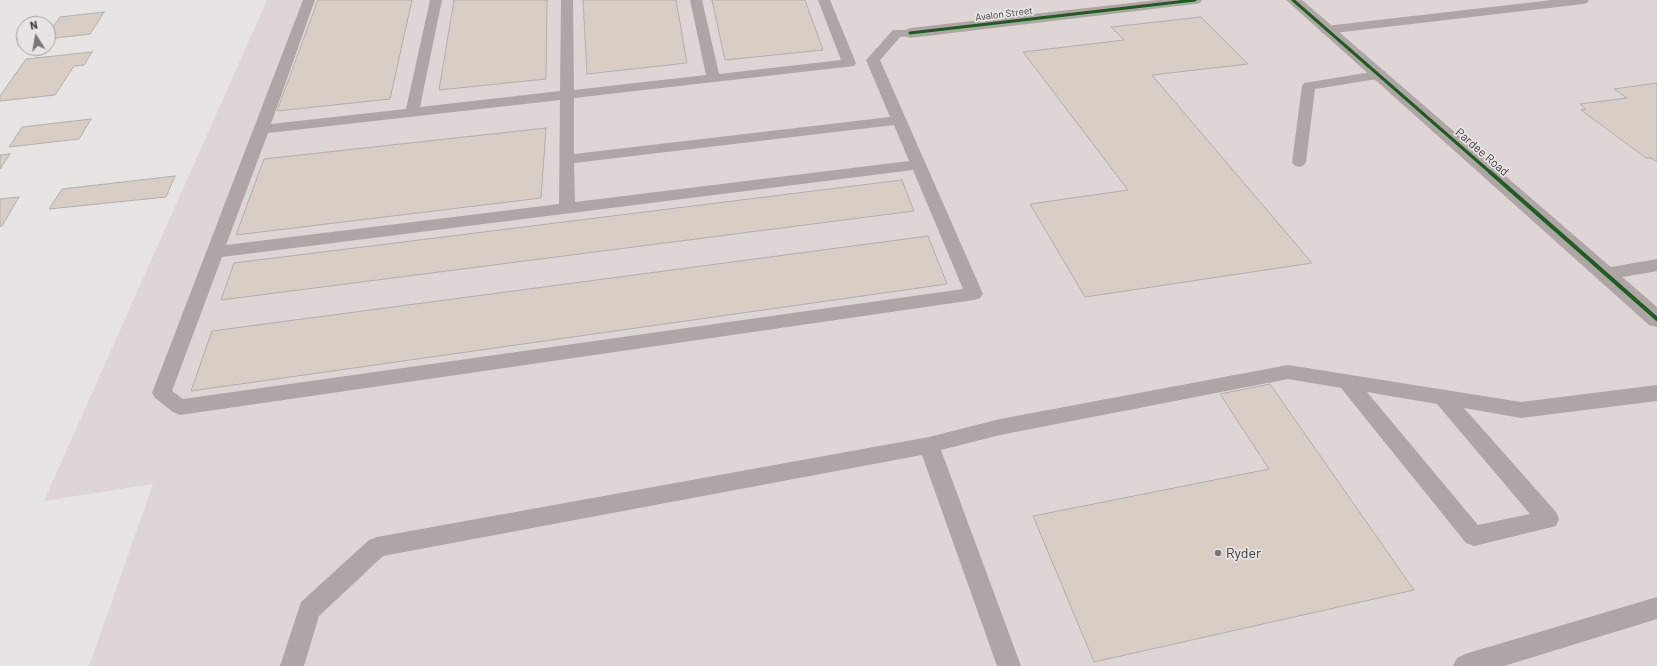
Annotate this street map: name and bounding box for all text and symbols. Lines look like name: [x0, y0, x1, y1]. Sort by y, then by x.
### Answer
street label: Avalon Street: [974, 5, 1034, 23]
north arrow: [16, 16, 56, 56]
text: N: [29, 18, 39, 32]
street label: Pardee Road: [1452, 125, 1512, 179]
place label: Ryder: [1226, 545, 1261, 561]
marker: Ryder: [1213, 548, 1223, 558]

